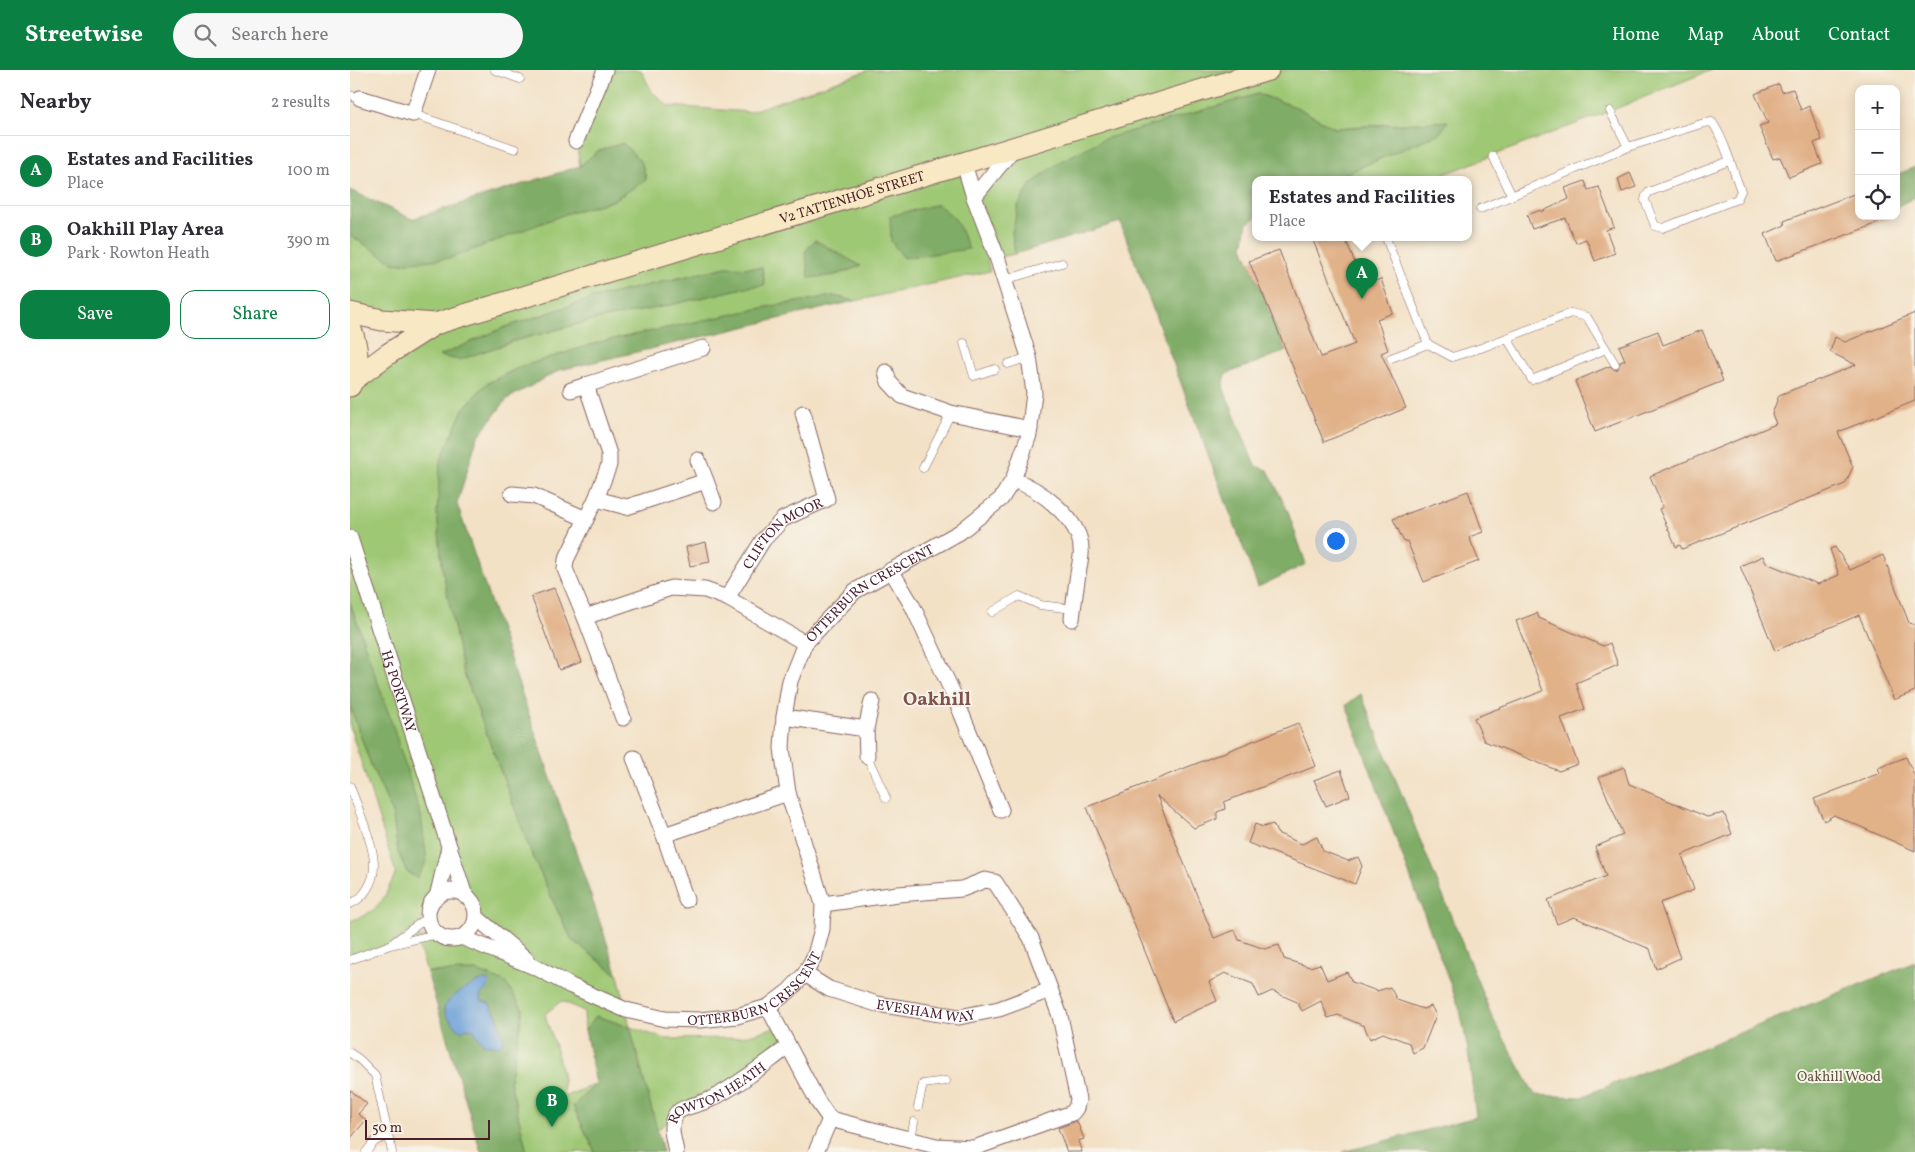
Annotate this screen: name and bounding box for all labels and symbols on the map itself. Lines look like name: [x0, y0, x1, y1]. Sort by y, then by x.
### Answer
street label: V2 TATTENHOE STREET: [777, 167, 927, 229]
pin: A: [1346, 258, 1378, 299]
street label: CLIFTON MOOR: [739, 494, 827, 573]
your location: [1323, 528, 1349, 554]
street label: OTTERBURN CRESCENT: [802, 541, 938, 647]
street label: H5 PORTWAY: [376, 648, 420, 736]
district label: Oakhill: [903, 687, 971, 713]
street label: OTTERBURN CRESCENT: [687, 949, 826, 1031]
street label: EVESHAM WAY: [875, 996, 977, 1028]
street label: ROWTON HEATH: [664, 1058, 770, 1127]
park label: Oakhill Wood: [1797, 1068, 1881, 1087]
pin: B: [536, 1086, 568, 1127]
scale bar: [365, 1117, 490, 1140]

